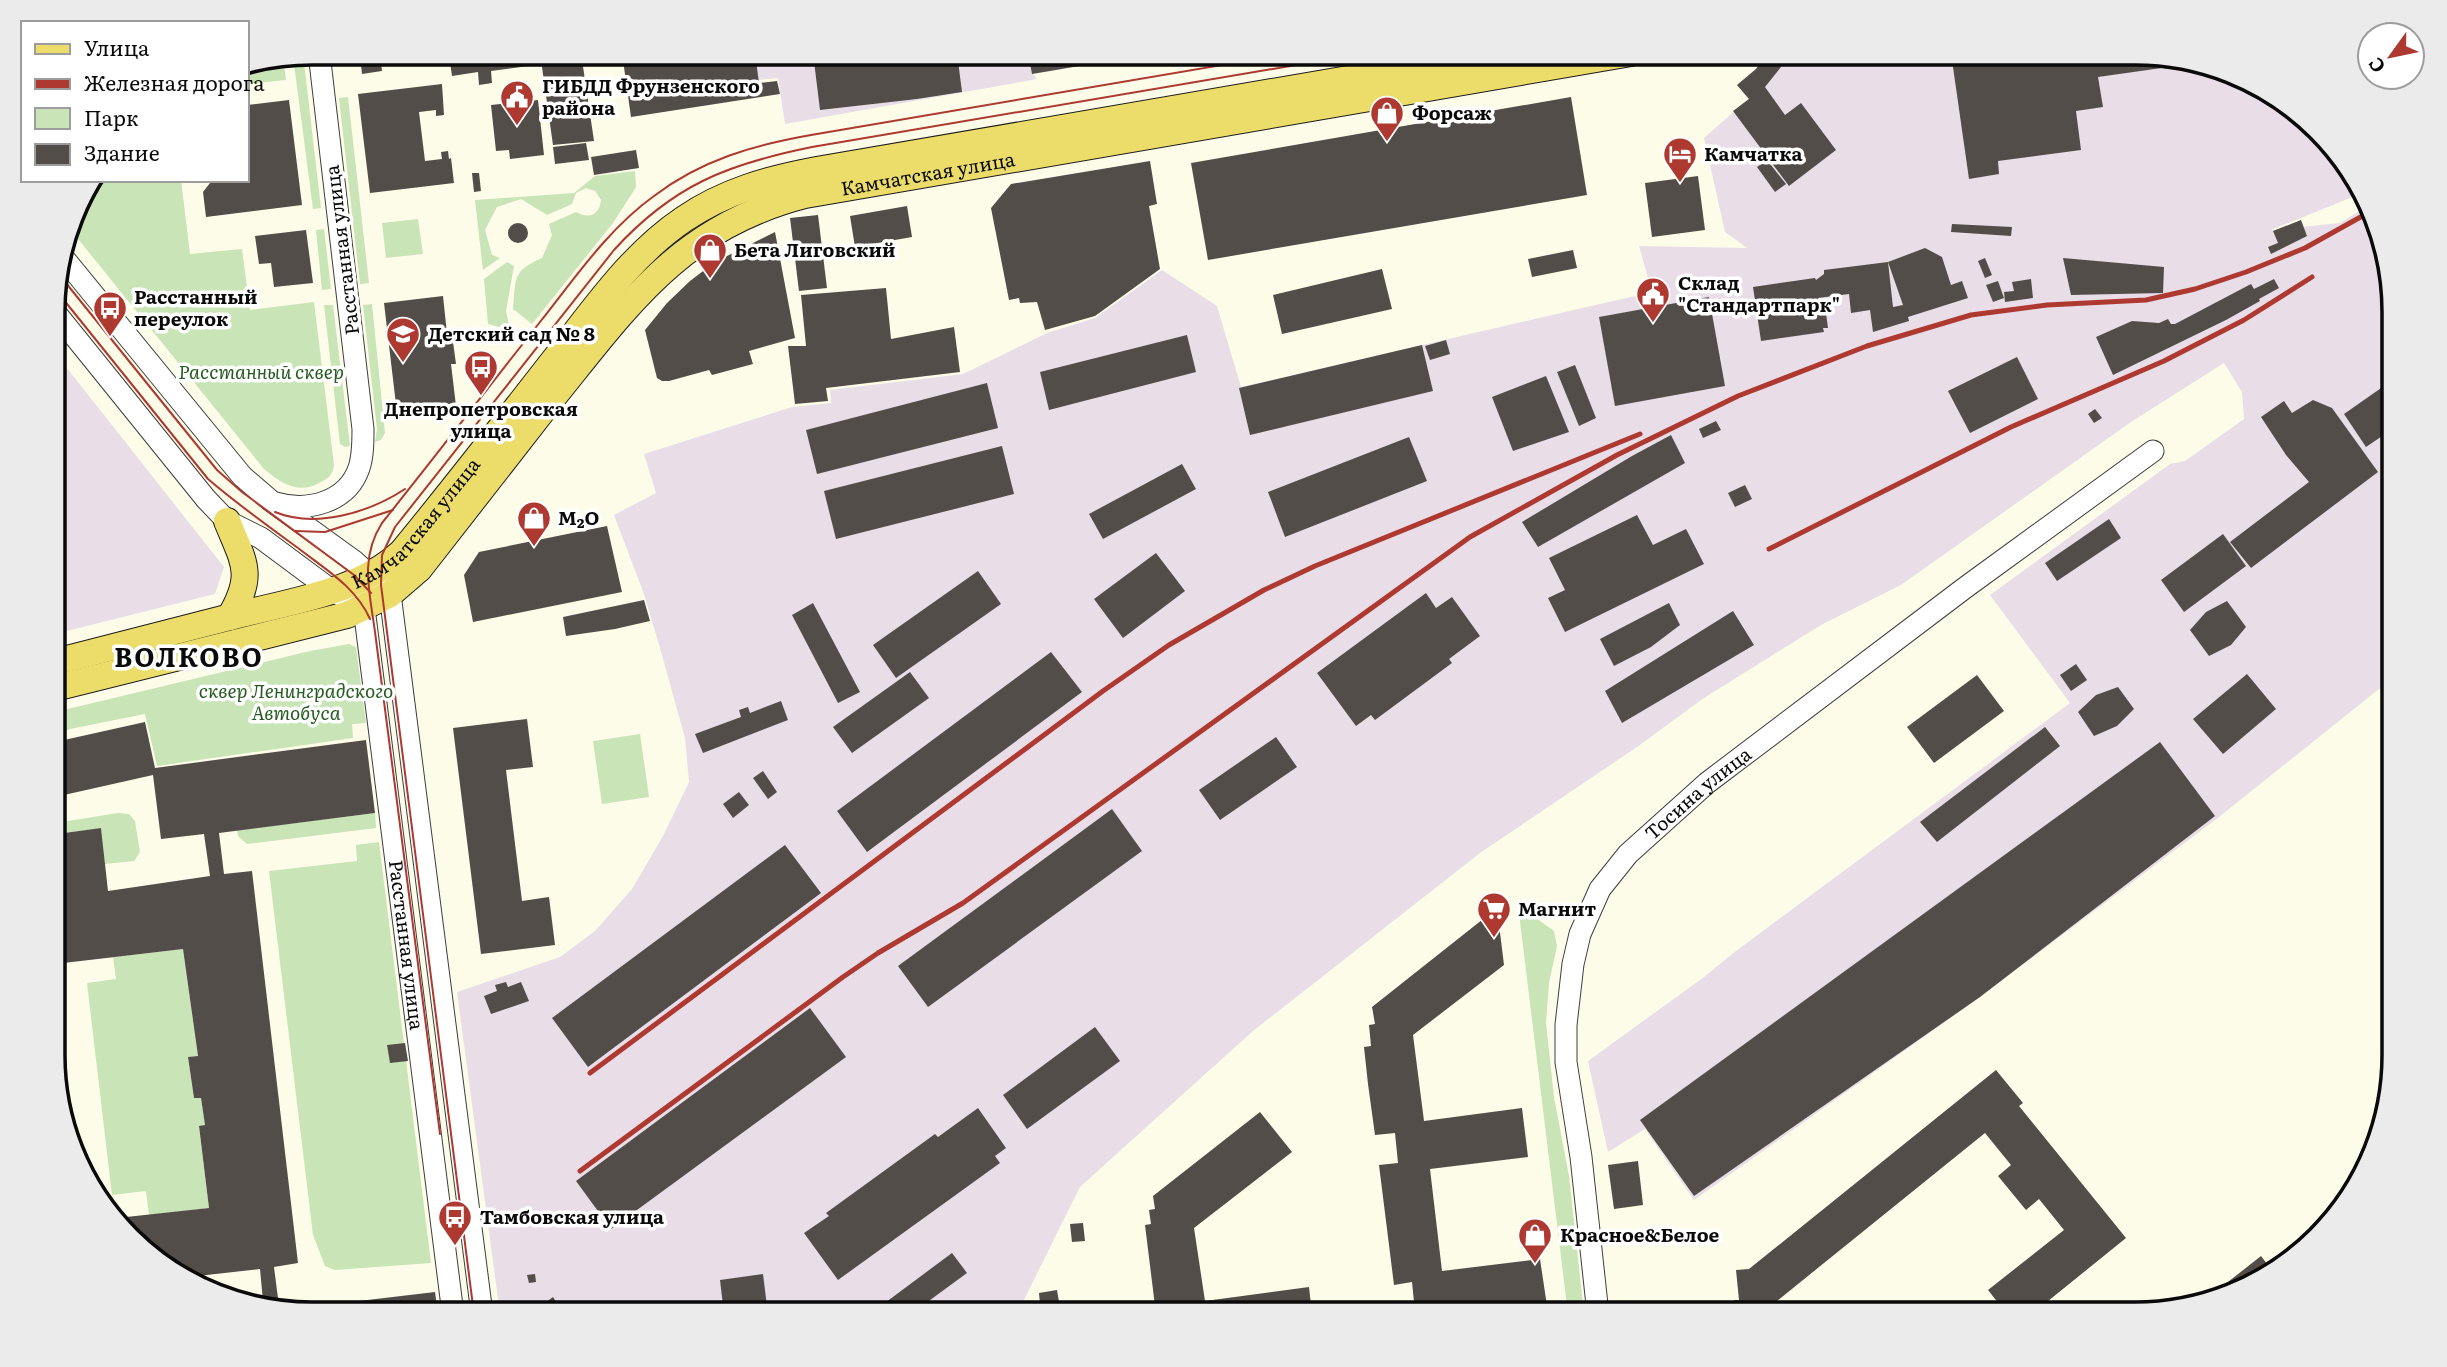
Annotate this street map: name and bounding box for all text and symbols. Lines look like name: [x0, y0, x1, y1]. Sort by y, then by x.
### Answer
legend: [21, 21, 248, 182]
north arrow: [2356, 21, 2426, 91]
text: Улица: [84, 31, 150, 62]
text: С: [2360, 53, 2391, 79]
text: Железная дорога: [84, 66, 265, 97]
place label: ГИБДД Фрунзенского района: [542, 71, 760, 121]
public building icon: ГИБДД Фрунзенского района: [498, 78, 536, 127]
shop icon: Форсаж: [1368, 94, 1406, 143]
place label: Форсаж: [1412, 98, 1492, 126]
text: Парк: [84, 101, 139, 132]
hotel icon: Камчатка: [1661, 135, 1699, 184]
text: Здание: [84, 136, 160, 167]
place label: Камчатка: [1704, 139, 1803, 167]
street label: Камчатская улица: [838, 144, 1018, 202]
street label: Расстанная улица: [317, 163, 365, 337]
shop icon: Бета Лиговский: [691, 231, 729, 280]
place label: Бета Лиговский: [734, 235, 895, 263]
place label: Склад "Стандартпарк": [1678, 268, 1840, 318]
public building icon: Склад "Стандартпарк": [1634, 275, 1672, 324]
place label: Расстанный переулок: [134, 282, 257, 332]
bus stop icon: Расстанный переулок: [91, 289, 129, 338]
school or university icon: Детский сад № 8: [384, 315, 422, 364]
place label: Детский сад № 8: [428, 319, 595, 347]
bus stop icon: Днепропетровская улица: [462, 348, 500, 397]
park label: Расстанный сквер: [178, 357, 344, 385]
place label: Днепропетровская улица: [384, 394, 578, 444]
street label: Камчатская улица: [346, 451, 486, 595]
shop icon: М₂O: [515, 499, 553, 548]
place label: М₂O: [558, 503, 599, 531]
district label: ВОЛКОВО: [114, 636, 264, 675]
park label: сквер Ленинградского Автобуса: [199, 676, 393, 726]
street label: Тосина улица: [1638, 739, 1757, 846]
street label: Расстанная улица: [383, 858, 432, 1032]
supermarket icon: Магнит: [1475, 890, 1513, 939]
place label: Магнит: [1518, 894, 1596, 922]
bus stop icon: Тамбовская улица: [436, 1198, 474, 1247]
place label: Тамбовская улица: [480, 1202, 664, 1230]
shop icon: Красное&Белое: [1516, 1216, 1554, 1265]
place label: Красное&Белое: [1560, 1220, 1720, 1248]

